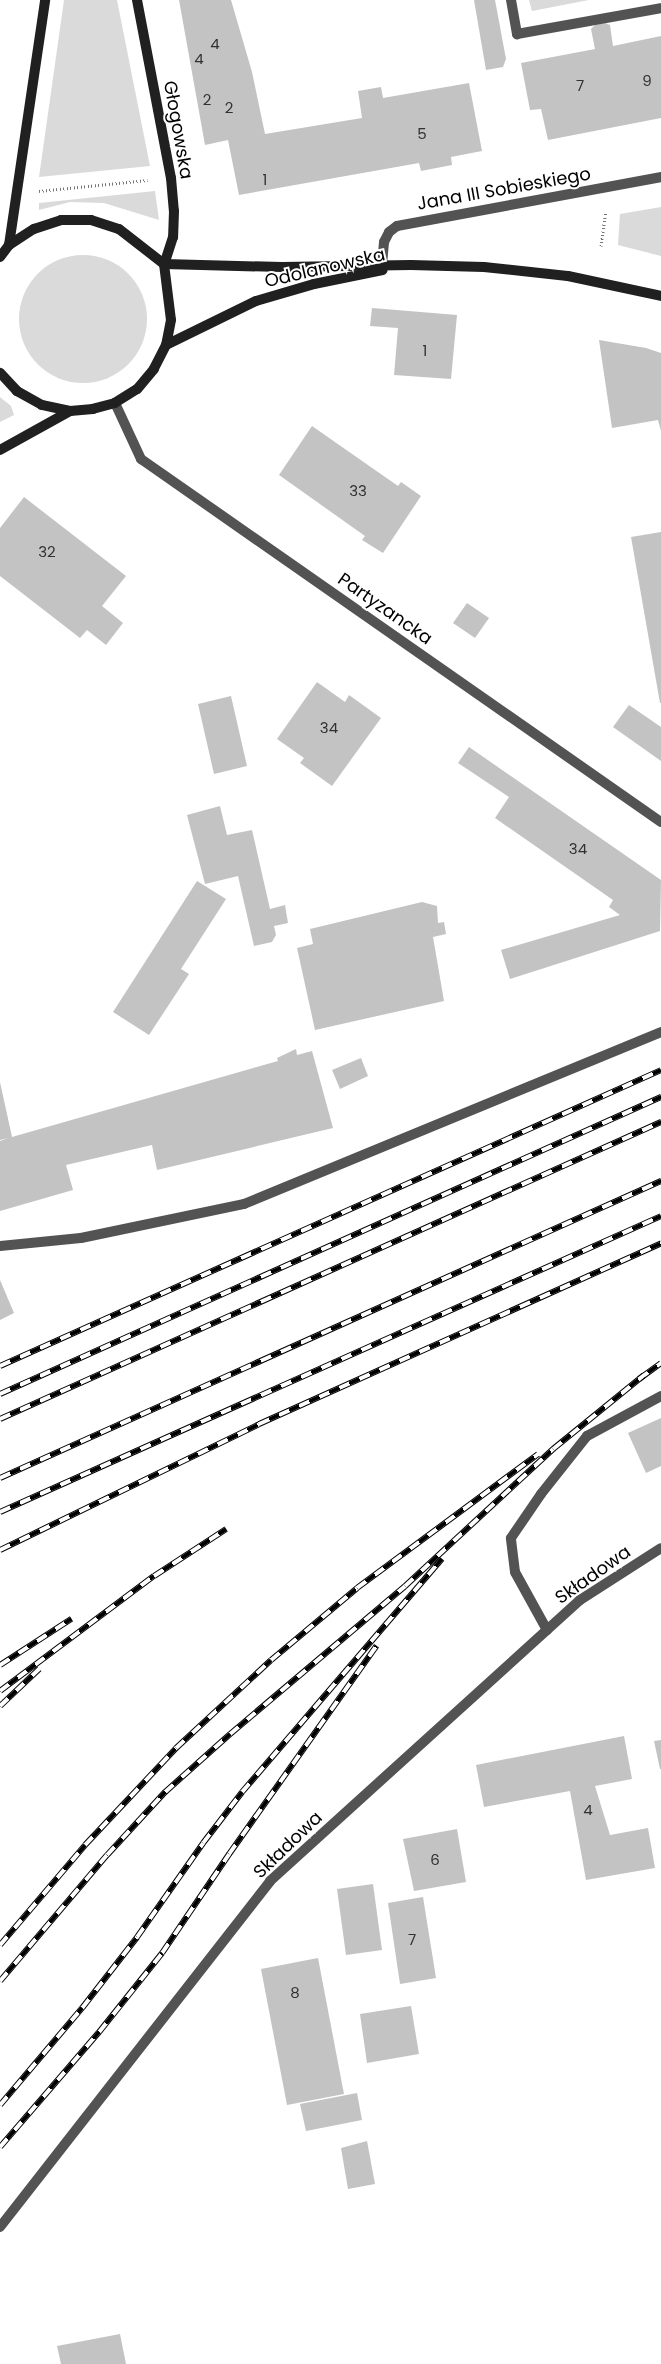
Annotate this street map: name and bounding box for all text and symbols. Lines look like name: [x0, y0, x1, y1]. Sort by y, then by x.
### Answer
house number: 4: [210, 35, 220, 53]
house number: 4: [194, 50, 204, 68]
house number: 9: [642, 72, 652, 90]
house number: 7: [576, 77, 584, 95]
street label: Głogowska: [159, 79, 197, 181]
house number: 2: [203, 91, 211, 109]
house number: 2: [225, 99, 233, 117]
house number: 5: [417, 125, 427, 143]
street label: Jana III Sobieskiego: [415, 163, 593, 215]
house number: 1: [263, 171, 267, 189]
street label: Odolanowska: [263, 244, 387, 292]
house number: 1: [423, 342, 427, 360]
house number: 33: [349, 482, 367, 500]
house number: 32: [38, 543, 56, 561]
street label: Partyzancka: [334, 569, 436, 649]
house number: 34: [320, 719, 338, 737]
house number: 34: [569, 840, 587, 858]
street label: Składowa: [551, 1541, 635, 1609]
house number: 4: [583, 1801, 593, 1819]
street label: Składowa: [249, 1807, 327, 1883]
house number: 6: [430, 1851, 440, 1869]
house number: 7: [408, 1931, 416, 1949]
house number: 8: [290, 1984, 300, 2002]

